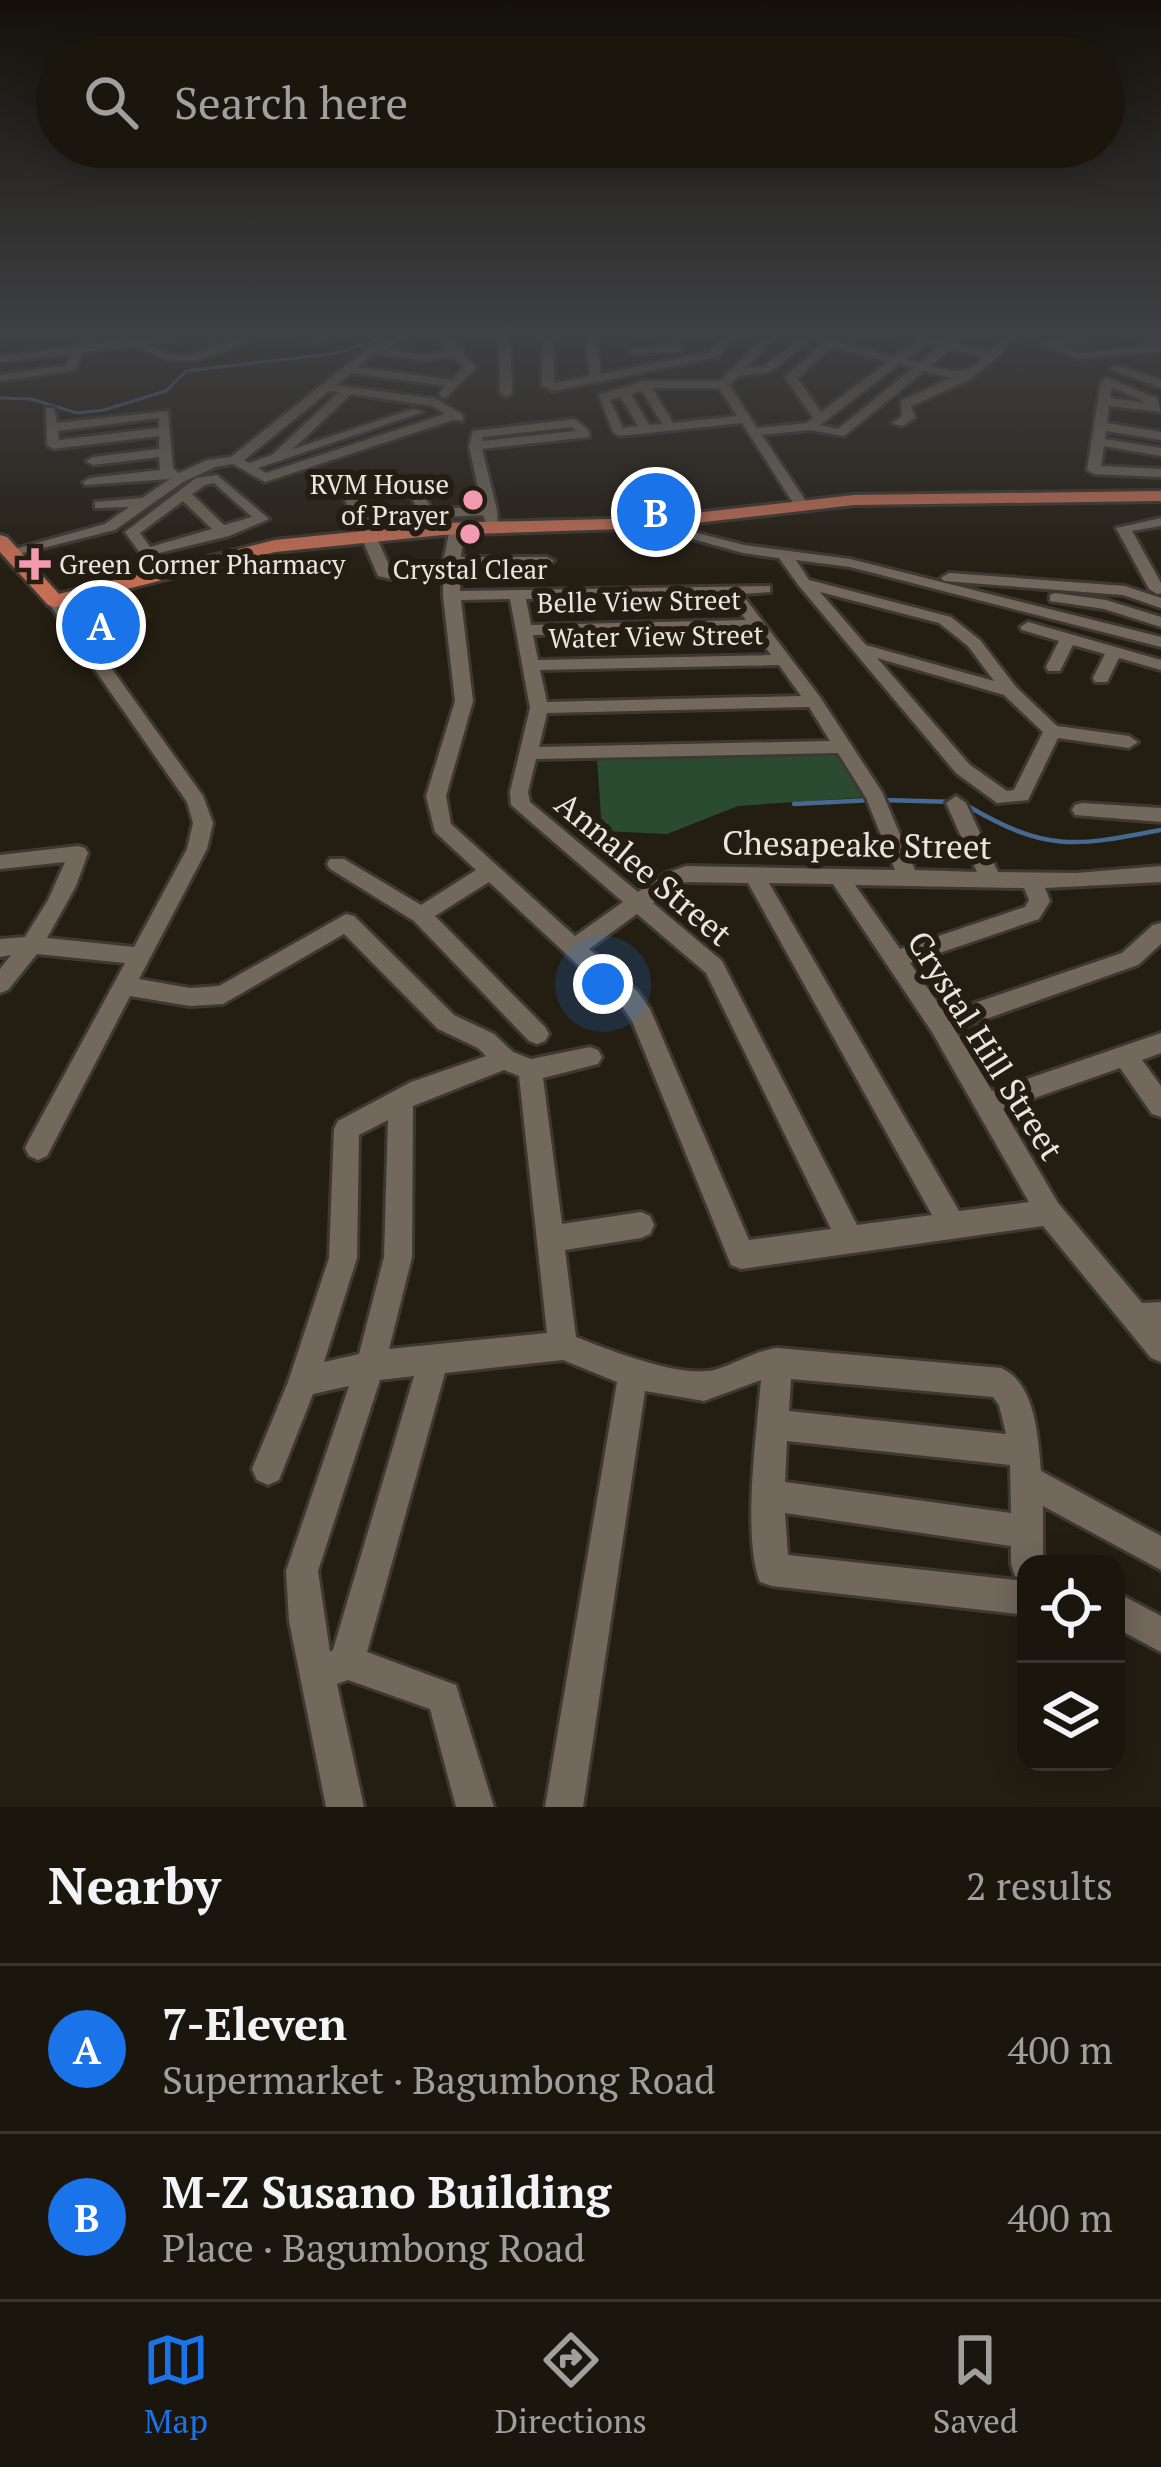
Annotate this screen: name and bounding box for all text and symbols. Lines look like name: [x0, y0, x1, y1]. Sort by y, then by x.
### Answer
search box: [36, 36, 1125, 168]
icon: search: [78, 69, 144, 135]
text: Search here: [174, 72, 408, 132]
place label: RVM House of Prayer: [310, 466, 450, 533]
pin: B: [617, 467, 695, 557]
marker: RVM House of Prayer: [460, 487, 486, 513]
marker: Crystal Clear: [457, 521, 483, 547]
place label: Green Corner Pharmacy: [59, 546, 346, 582]
marker: Green Corner Pharmacy: [22, 551, 48, 577]
place label: Crystal Clear: [393, 551, 548, 587]
pin: A: [62, 580, 140, 670]
street label: Belle View Street: [537, 581, 741, 621]
street label: Water View Street: [548, 616, 764, 656]
street label: Annalee Street: [547, 782, 741, 954]
street label: Chesapeake Street: [722, 820, 992, 868]
street label: Crystal Hill Street: [898, 922, 1074, 1168]
your location: [573, 954, 633, 1014]
map controls: [1017, 1555, 1125, 1771]
button: locate: [1017, 1555, 1125, 1663]
button: layers: [1017, 1663, 1125, 1771]
text: Nearby: [48, 1851, 221, 1919]
text: 2 results: [966, 1859, 1113, 1911]
text: 7-Eleven: [162, 1993, 347, 2053]
text: A: [73, 2023, 101, 2075]
text: 400 m: [1008, 2023, 1113, 2075]
text: Supermarket · Bagumbong Road: [162, 2053, 716, 2105]
text: M-Z Susano Building: [162, 2161, 611, 2221]
text: B: [74, 2191, 100, 2243]
text: 400 m: [1008, 2191, 1113, 2243]
text: Place · Bagumbong Road: [162, 2221, 585, 2273]
tab: Map: [143, 2327, 209, 2442]
tab: Directions: [495, 2327, 647, 2442]
tab: Saved: [933, 2327, 1018, 2442]

